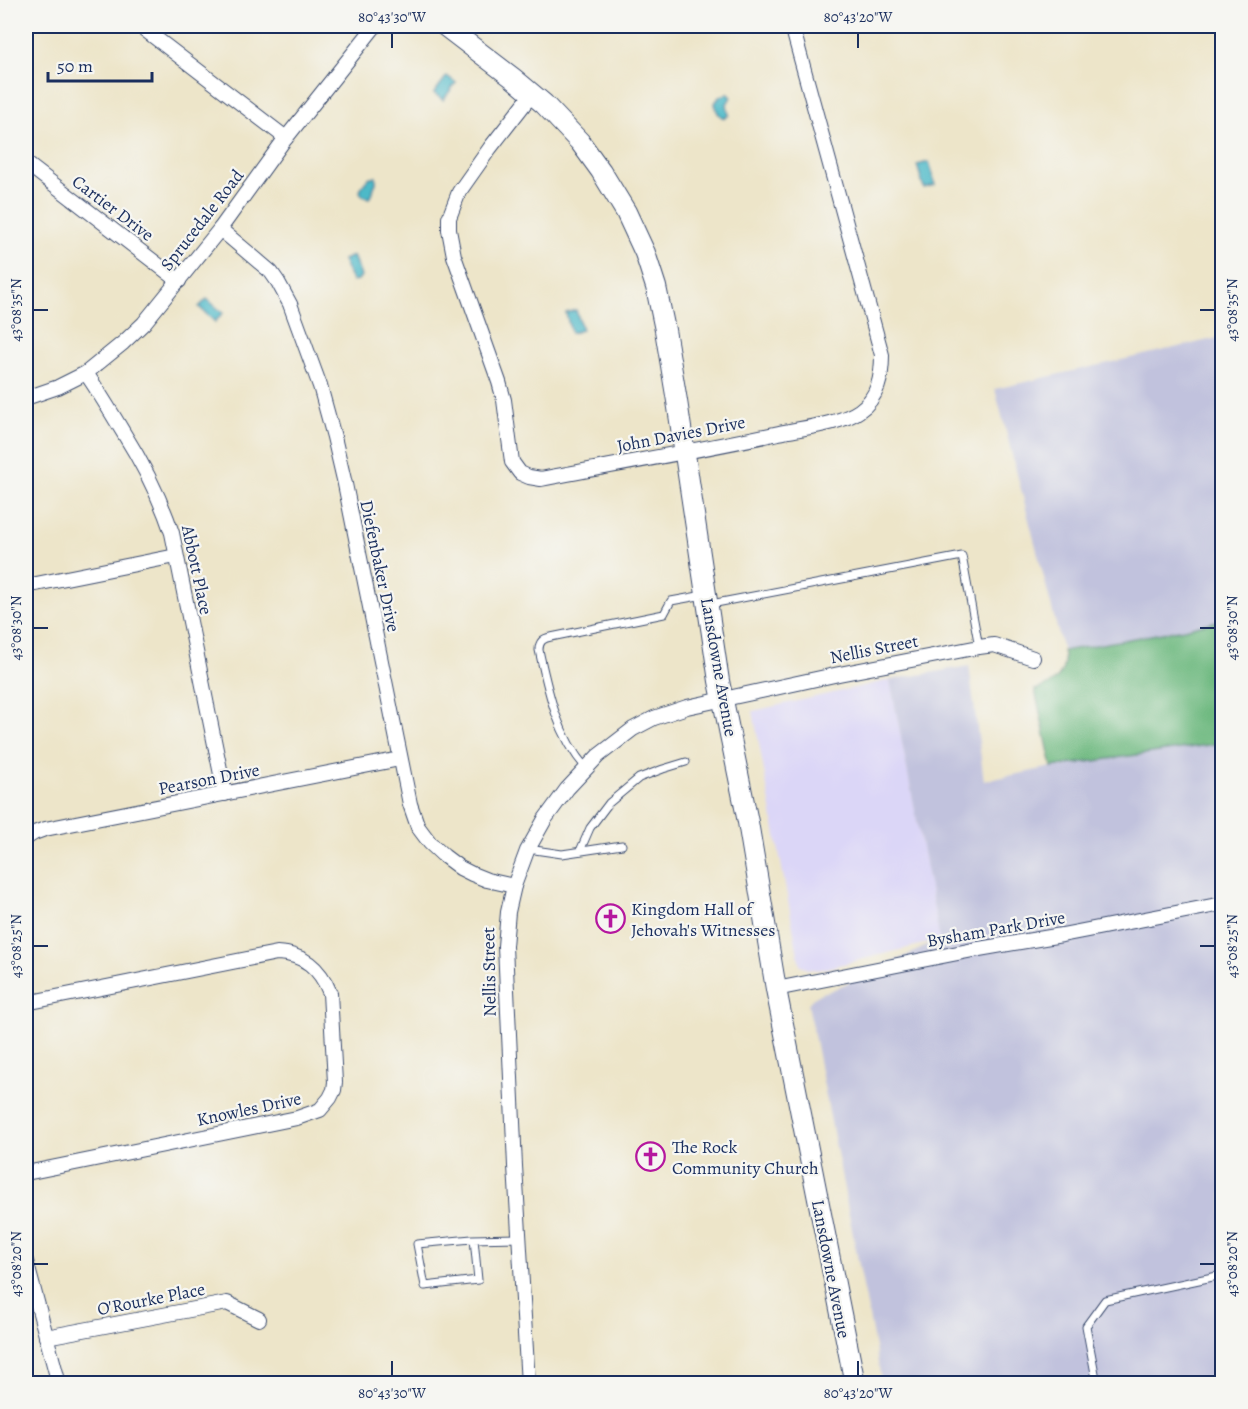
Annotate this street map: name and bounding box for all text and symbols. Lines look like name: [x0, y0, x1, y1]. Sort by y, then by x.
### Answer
text: 80°43'30"W: [358, 7, 426, 27]
text: 80°43'20"W: [823, 7, 893, 27]
scale bar: [48, 45, 152, 83]
text: 50 m: [57, 54, 93, 78]
street label: Sprucedale Road: [155, 164, 249, 276]
street label: Cartier Drive: [67, 169, 159, 247]
text: 43°08'35"N: [6, 278, 26, 342]
text: 43°08'35"N: [1222, 278, 1242, 342]
street label: John Davies Drive: [615, 410, 747, 458]
street label: Diefenbaker Drive: [354, 498, 406, 634]
street label: Abbott Place: [176, 522, 218, 617]
text: 43°08'30"N: [6, 595, 26, 660]
text: 43°08'30"N: [1222, 595, 1242, 660]
street label: Lansdowne Avenue: [695, 596, 743, 738]
street label: Nellis Street: [828, 629, 920, 669]
street label: Pearson Drive: [156, 757, 262, 801]
place label: Kingdom Hall of Jehovah's Witnesses: [631, 897, 776, 942]
church icon: Kingdom Hall of Jehovah's Witnesses: [594, 903, 626, 935]
street label: Bysham Park Drive: [925, 905, 1067, 953]
text: 43°08'25"N: [6, 914, 26, 978]
text: 43°08'25"N: [1222, 914, 1242, 978]
street label: Nellis Street: [476, 927, 502, 1017]
street label: Knowles Drive: [195, 1086, 303, 1132]
place label: The Rock Community Church: [672, 1135, 819, 1180]
church icon: The Rock Community Church: [635, 1141, 667, 1173]
street label: Lansdowne Avenue: [806, 1198, 856, 1340]
text: 43°08'20"N: [6, 1231, 26, 1297]
text: 43°08'20"N: [1222, 1231, 1242, 1297]
street label: O'Rourke Place: [95, 1277, 207, 1321]
text: 80°43'30"W: [358, 1383, 426, 1403]
text: 80°43'20"W: [823, 1383, 893, 1403]

